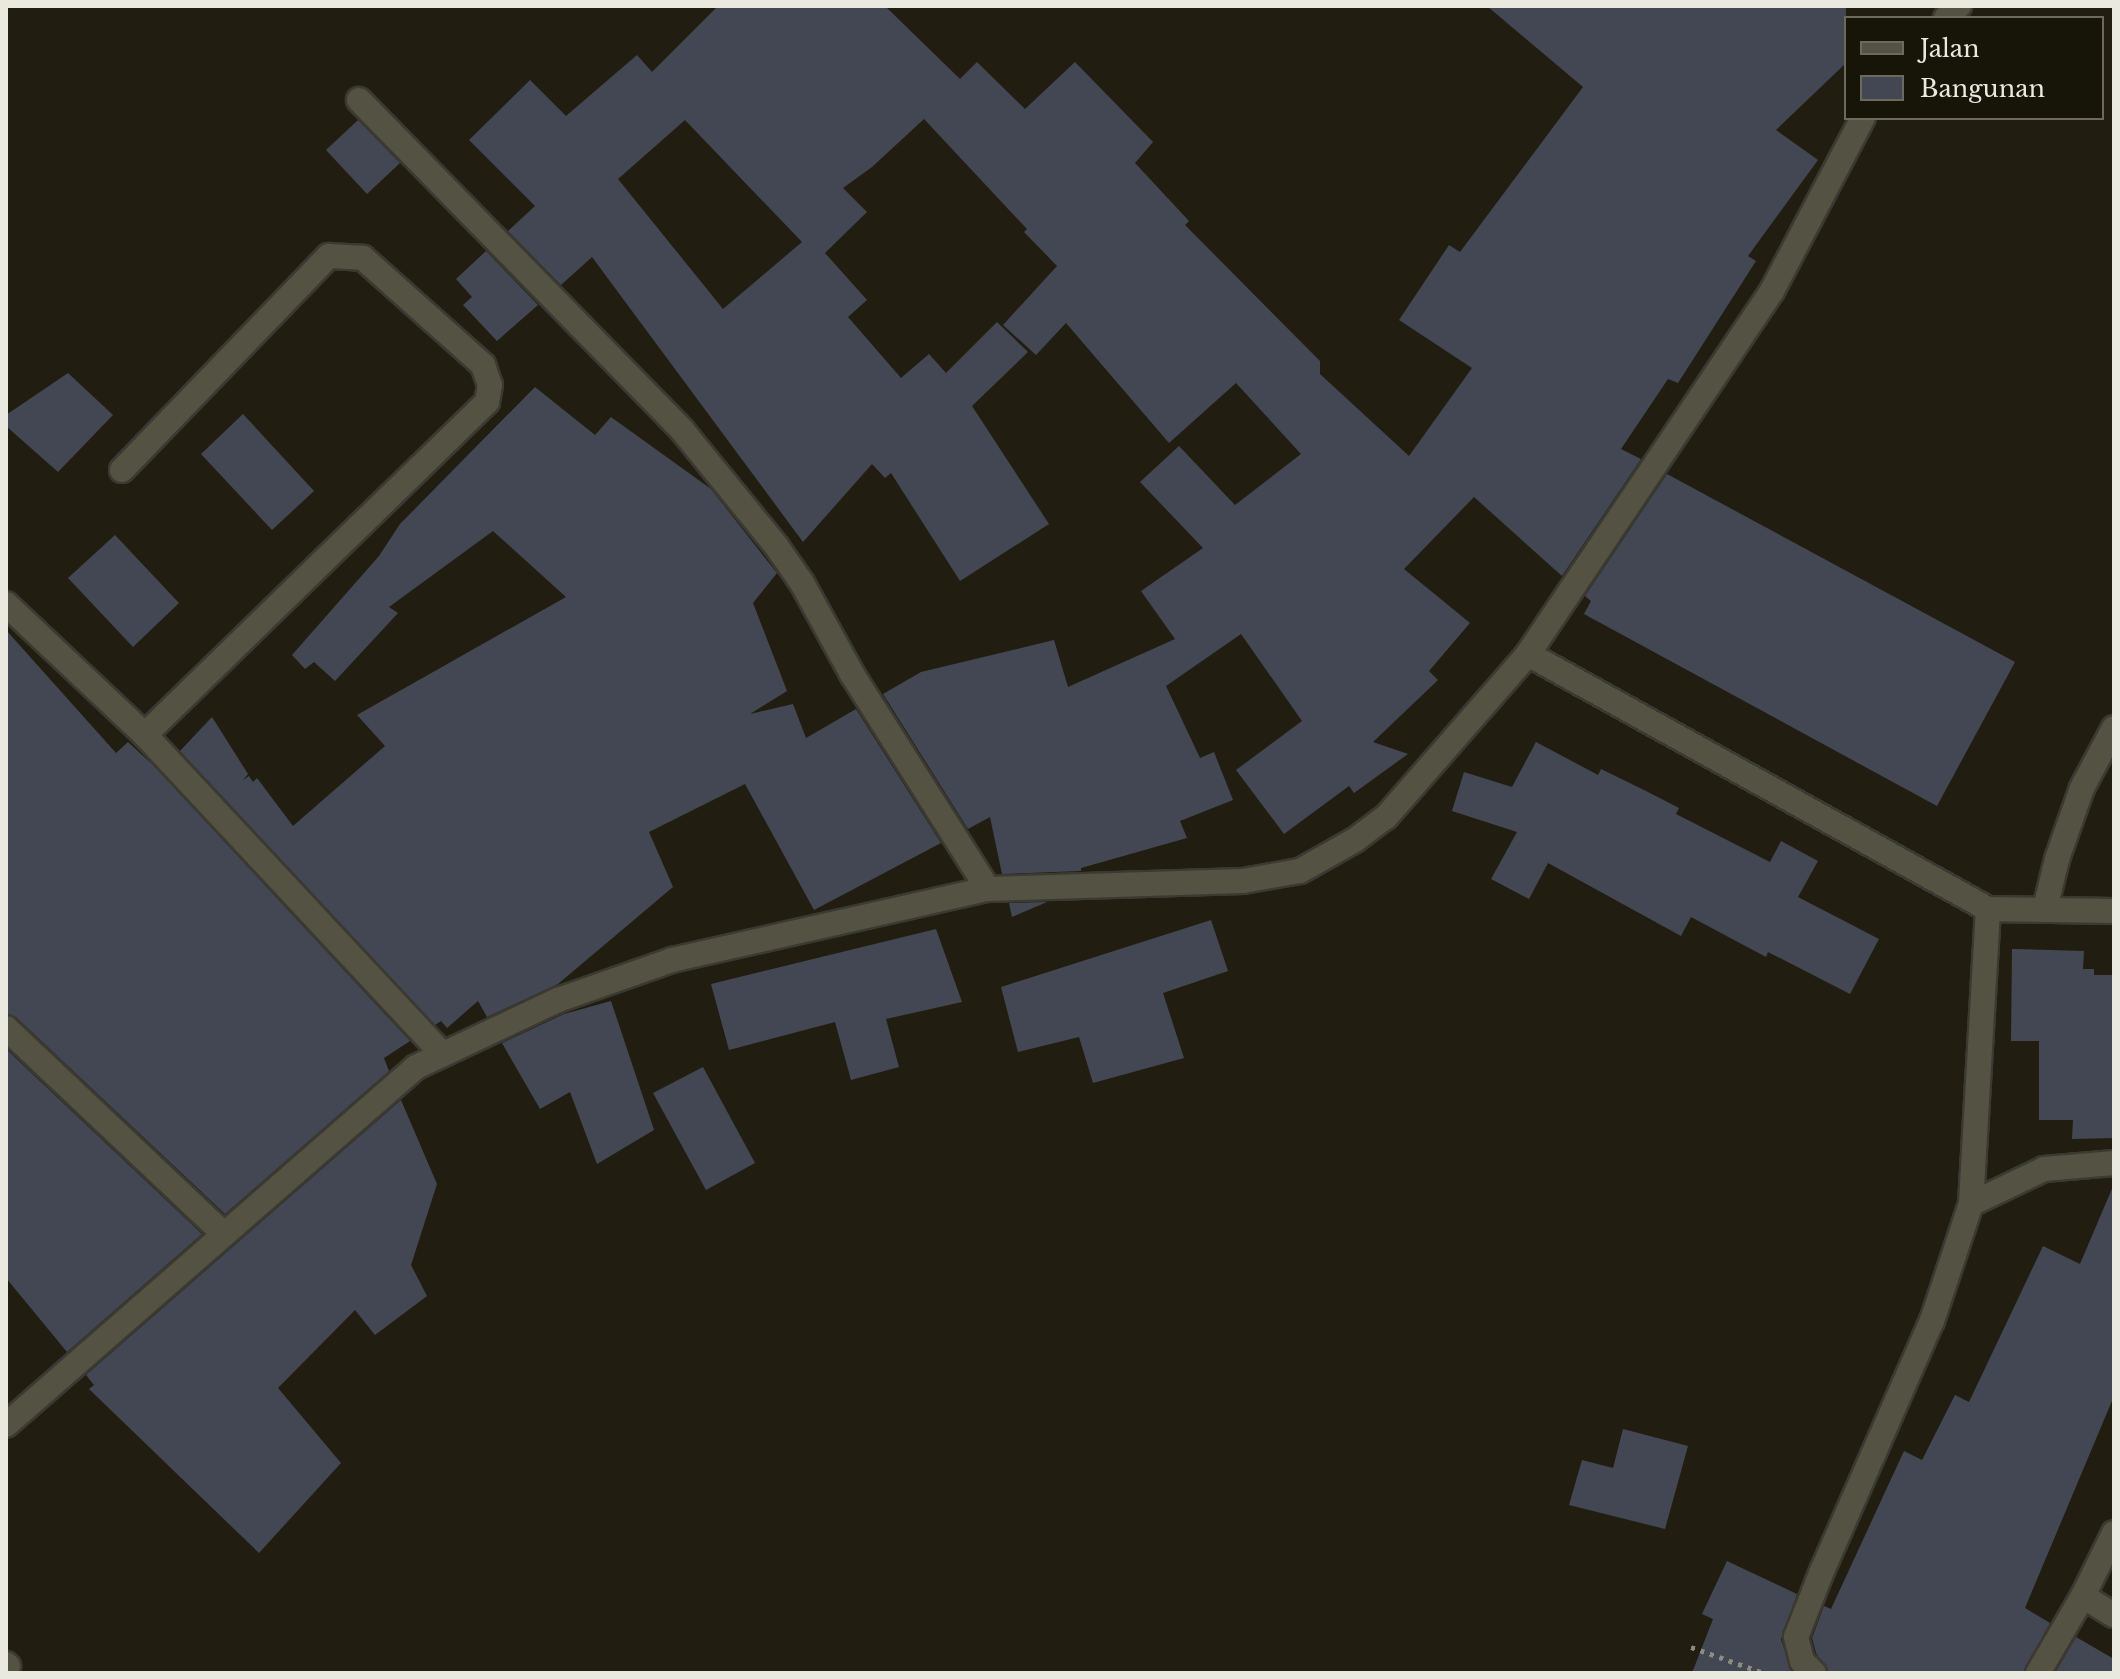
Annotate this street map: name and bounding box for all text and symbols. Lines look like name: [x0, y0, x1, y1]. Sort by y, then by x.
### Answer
legend: [1844, 16, 2104, 120]
text: Jalan: [1920, 34, 1980, 63]
text: Bangunan: [1920, 74, 2045, 103]

